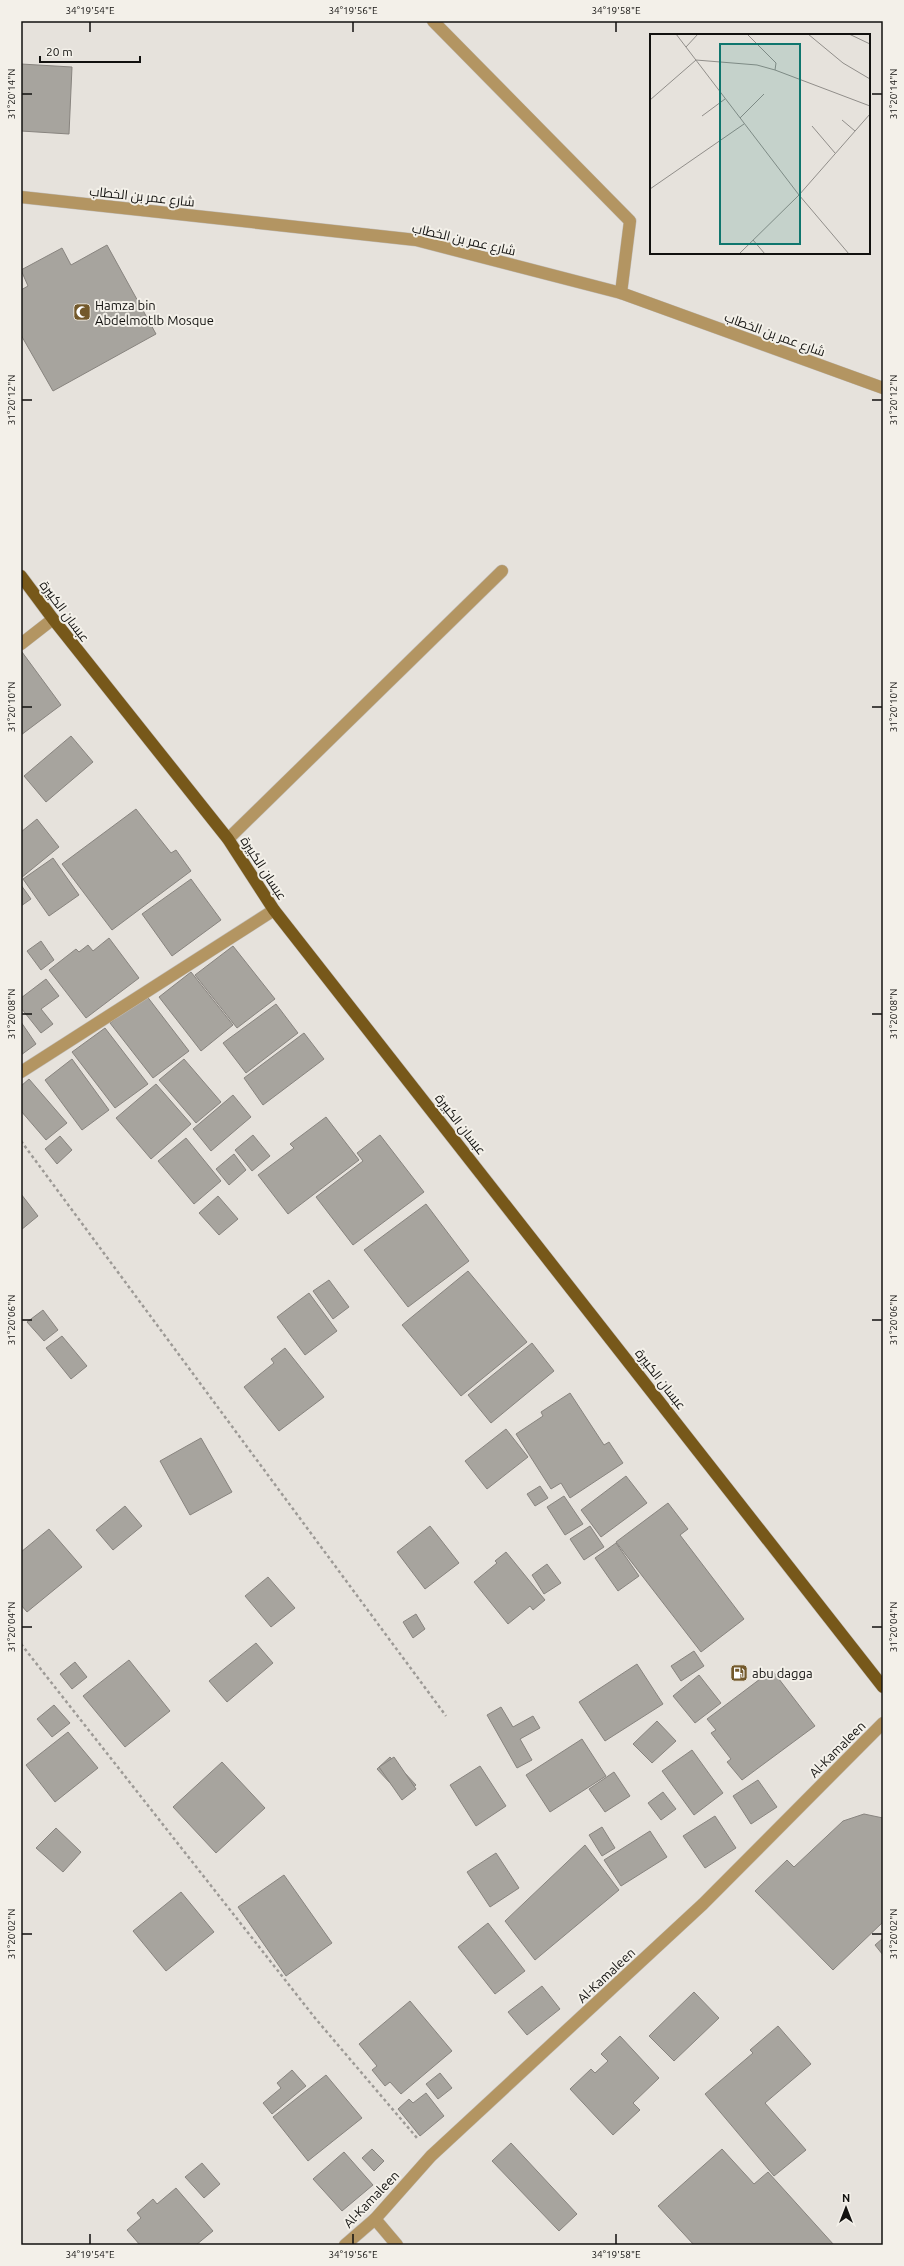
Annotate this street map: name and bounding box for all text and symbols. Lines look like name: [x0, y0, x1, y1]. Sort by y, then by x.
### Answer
text: 34°19'54"E: [65, 5, 115, 16]
text: 34°19'56"E: [328, 5, 378, 16]
text: 34°19'58"E: [591, 5, 641, 16]
inset map: [650, 34, 870, 254]
scale bar: [40, 38, 140, 64]
text: 20 m: [46, 45, 73, 58]
text: 31°20'14"N: [6, 69, 17, 119]
text: 31°20'14"N: [888, 69, 899, 119]
street label: شارع عمر بن الخطاب: [88, 184, 195, 210]
street label: شارع عمر بن الخطاب: [410, 220, 517, 260]
place label: Hamza bin Abdelmotlb Mosque: [95, 298, 214, 327]
mosque icon: Hamza bin Abdelmotlb Mosque: [72, 302, 92, 322]
street label: شارع عمر بن الخطاب: [722, 309, 827, 361]
text: 31°20'12"N: [6, 375, 17, 425]
text: 31°20'12"N: [888, 375, 899, 425]
street label: عبسان الكبيرة: [37, 578, 93, 645]
text: 31°20'10"N: [6, 682, 17, 732]
text: 31°20'10"N: [888, 682, 899, 732]
street label: عبسان الكبيرة: [237, 834, 290, 903]
text: 31°20'08"N: [6, 989, 17, 1039]
text: 31°20'08"N: [888, 989, 899, 1039]
street label: عبسان الكبيرة: [432, 1091, 489, 1158]
text: 31°20'06"N: [6, 1295, 17, 1345]
text: 31°20'06"N: [888, 1295, 899, 1345]
street label: عبسان الكبيرة: [632, 1346, 689, 1413]
text: 31°20'04"N: [6, 1602, 17, 1652]
text: 31°20'04"N: [888, 1602, 899, 1652]
fuel station icon: abu dagga: [729, 1663, 749, 1683]
place label: abu dagga: [752, 1666, 813, 1680]
street label: Al-Kamaleen: [806, 1718, 868, 1780]
text: 31°20'02"N: [6, 1909, 17, 1959]
text: 31°20'02"N: [888, 1909, 899, 1959]
street label: Al-Kamaleen: [574, 1945, 638, 2005]
street label: Al-Kamaleen: [341, 2168, 401, 2230]
north arrow: [826, 2188, 866, 2228]
text: N: [842, 2192, 850, 2204]
text: 34°19'54"E: [65, 2249, 115, 2260]
text: 34°19'56"E: [328, 2249, 378, 2260]
text: 34°19'58"E: [591, 2249, 641, 2260]

